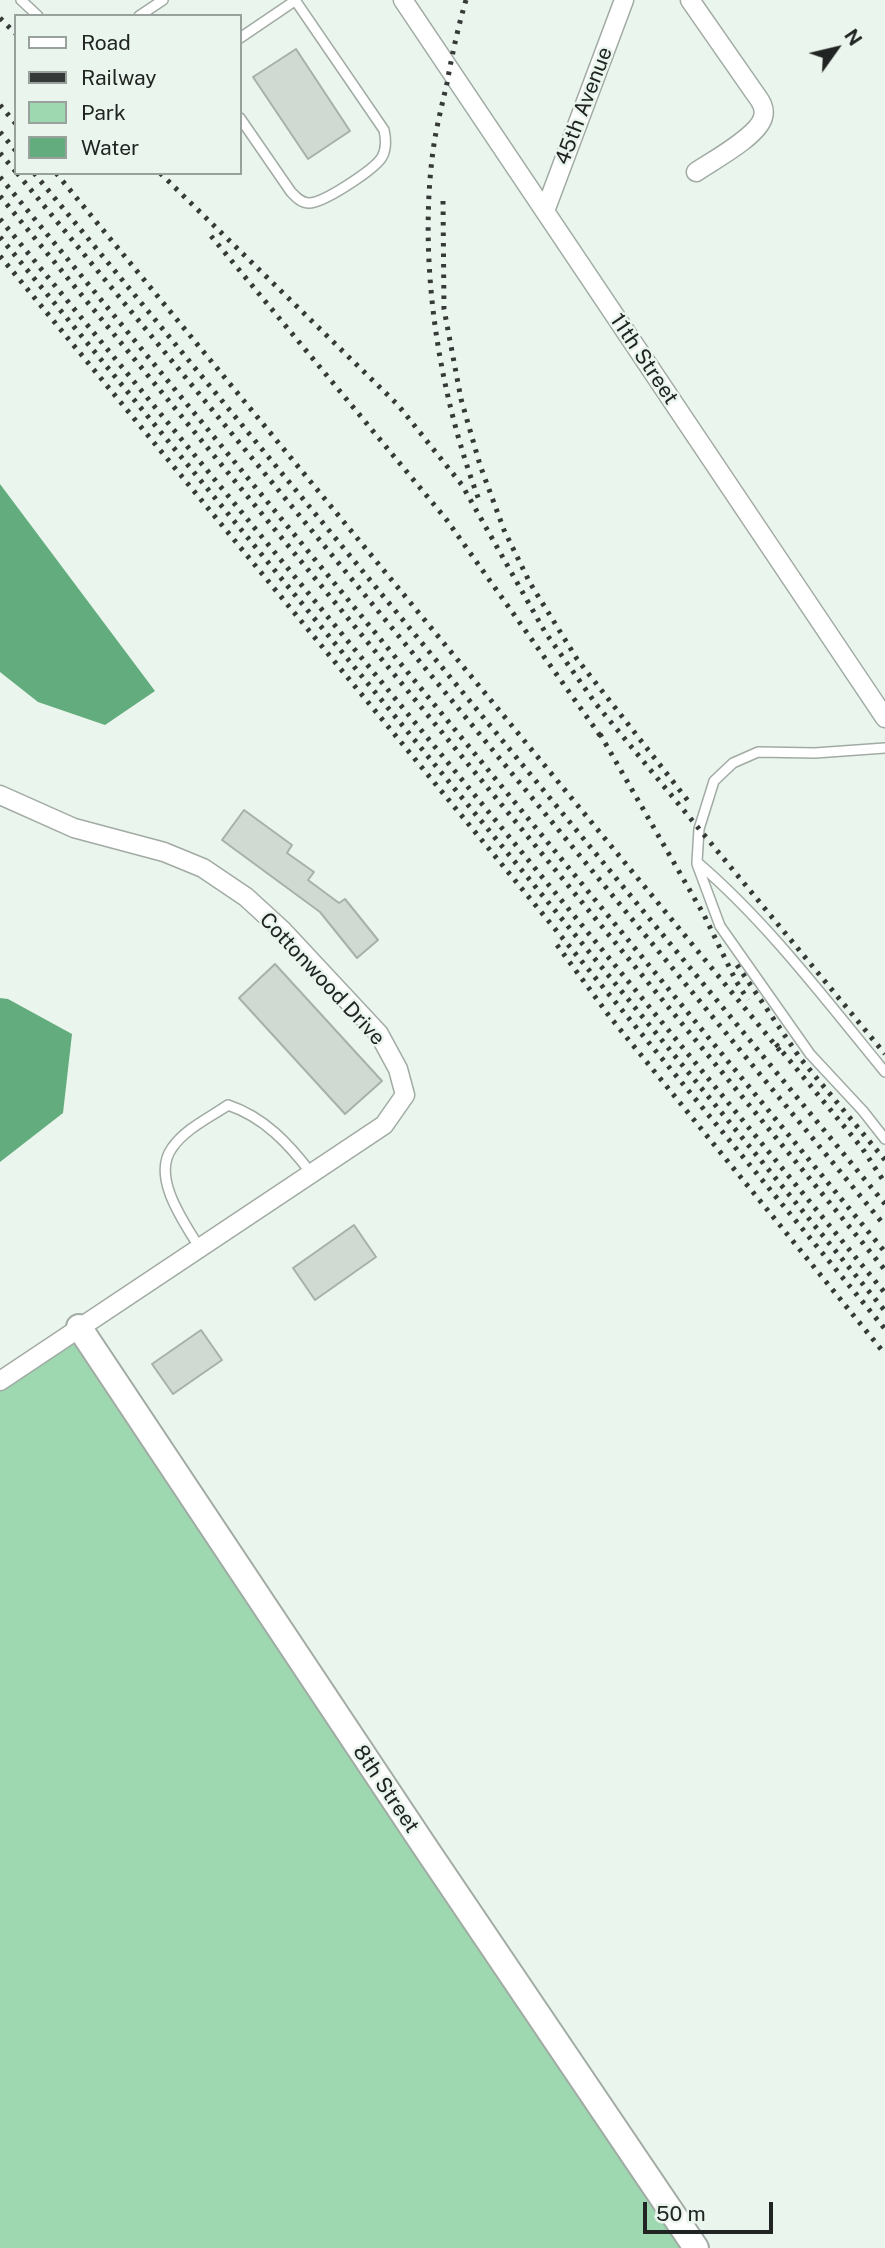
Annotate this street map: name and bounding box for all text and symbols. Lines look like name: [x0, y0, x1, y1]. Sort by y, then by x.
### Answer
legend: [14, 14, 242, 175]
north arrow: [801, 14, 871, 84]
text: N: [840, 25, 867, 50]
text: Road: [81, 30, 131, 55]
street label: 45th Avenue: [550, 44, 618, 168]
text: Railway: [81, 65, 157, 90]
text: Park: [81, 100, 126, 125]
text: Water: [81, 135, 139, 160]
street label: 11th Street: [605, 309, 683, 409]
street label: Cottonwood Drive: [254, 907, 390, 1051]
street label: 8th Street: [348, 1740, 424, 1838]
scale bar: [647, 2188, 776, 2232]
text: 50 m: [656, 2201, 706, 2226]

